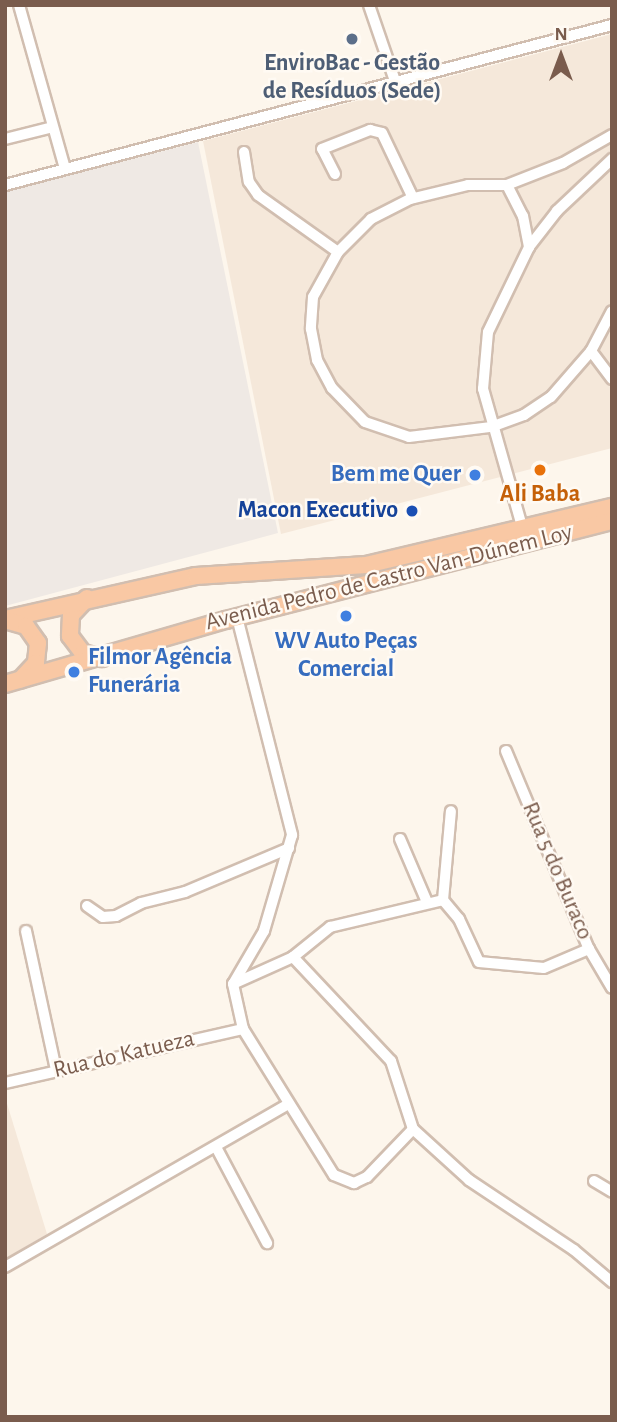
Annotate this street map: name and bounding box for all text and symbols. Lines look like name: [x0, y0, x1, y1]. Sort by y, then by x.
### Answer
north arrow: [526, 21, 596, 91]
text: N: [554, 25, 568, 44]
marker: EnviroBac - Gestão de Resíduos (Sede): [344, 31, 360, 47]
place label: EnviroBac - Gestão de Resíduos (Sede): [263, 50, 441, 106]
place label: Bem me Quer: [331, 461, 461, 489]
marker: Ali Baba: [532, 462, 548, 478]
marker: Bem me Quer: [467, 467, 483, 483]
place label: Ali Baba: [500, 481, 580, 509]
place label: Macon Executivo: [238, 497, 398, 525]
marker: Macon Executivo: [404, 503, 420, 519]
street label: Avenida Pedro de Castro Van-Dúnem Loy: [203, 518, 575, 638]
marker: WV Auto Peças Comercial: [338, 608, 354, 624]
place label: WV Auto Peças Comercial: [275, 628, 417, 684]
place label: Filmor Agência Funerária: [88, 644, 232, 700]
marker: Filmor Agência Funerária: [66, 664, 82, 680]
street label: Rua 5 do Buraco: [515, 798, 599, 944]
street label: Rua do Katueza: [51, 1025, 197, 1085]

